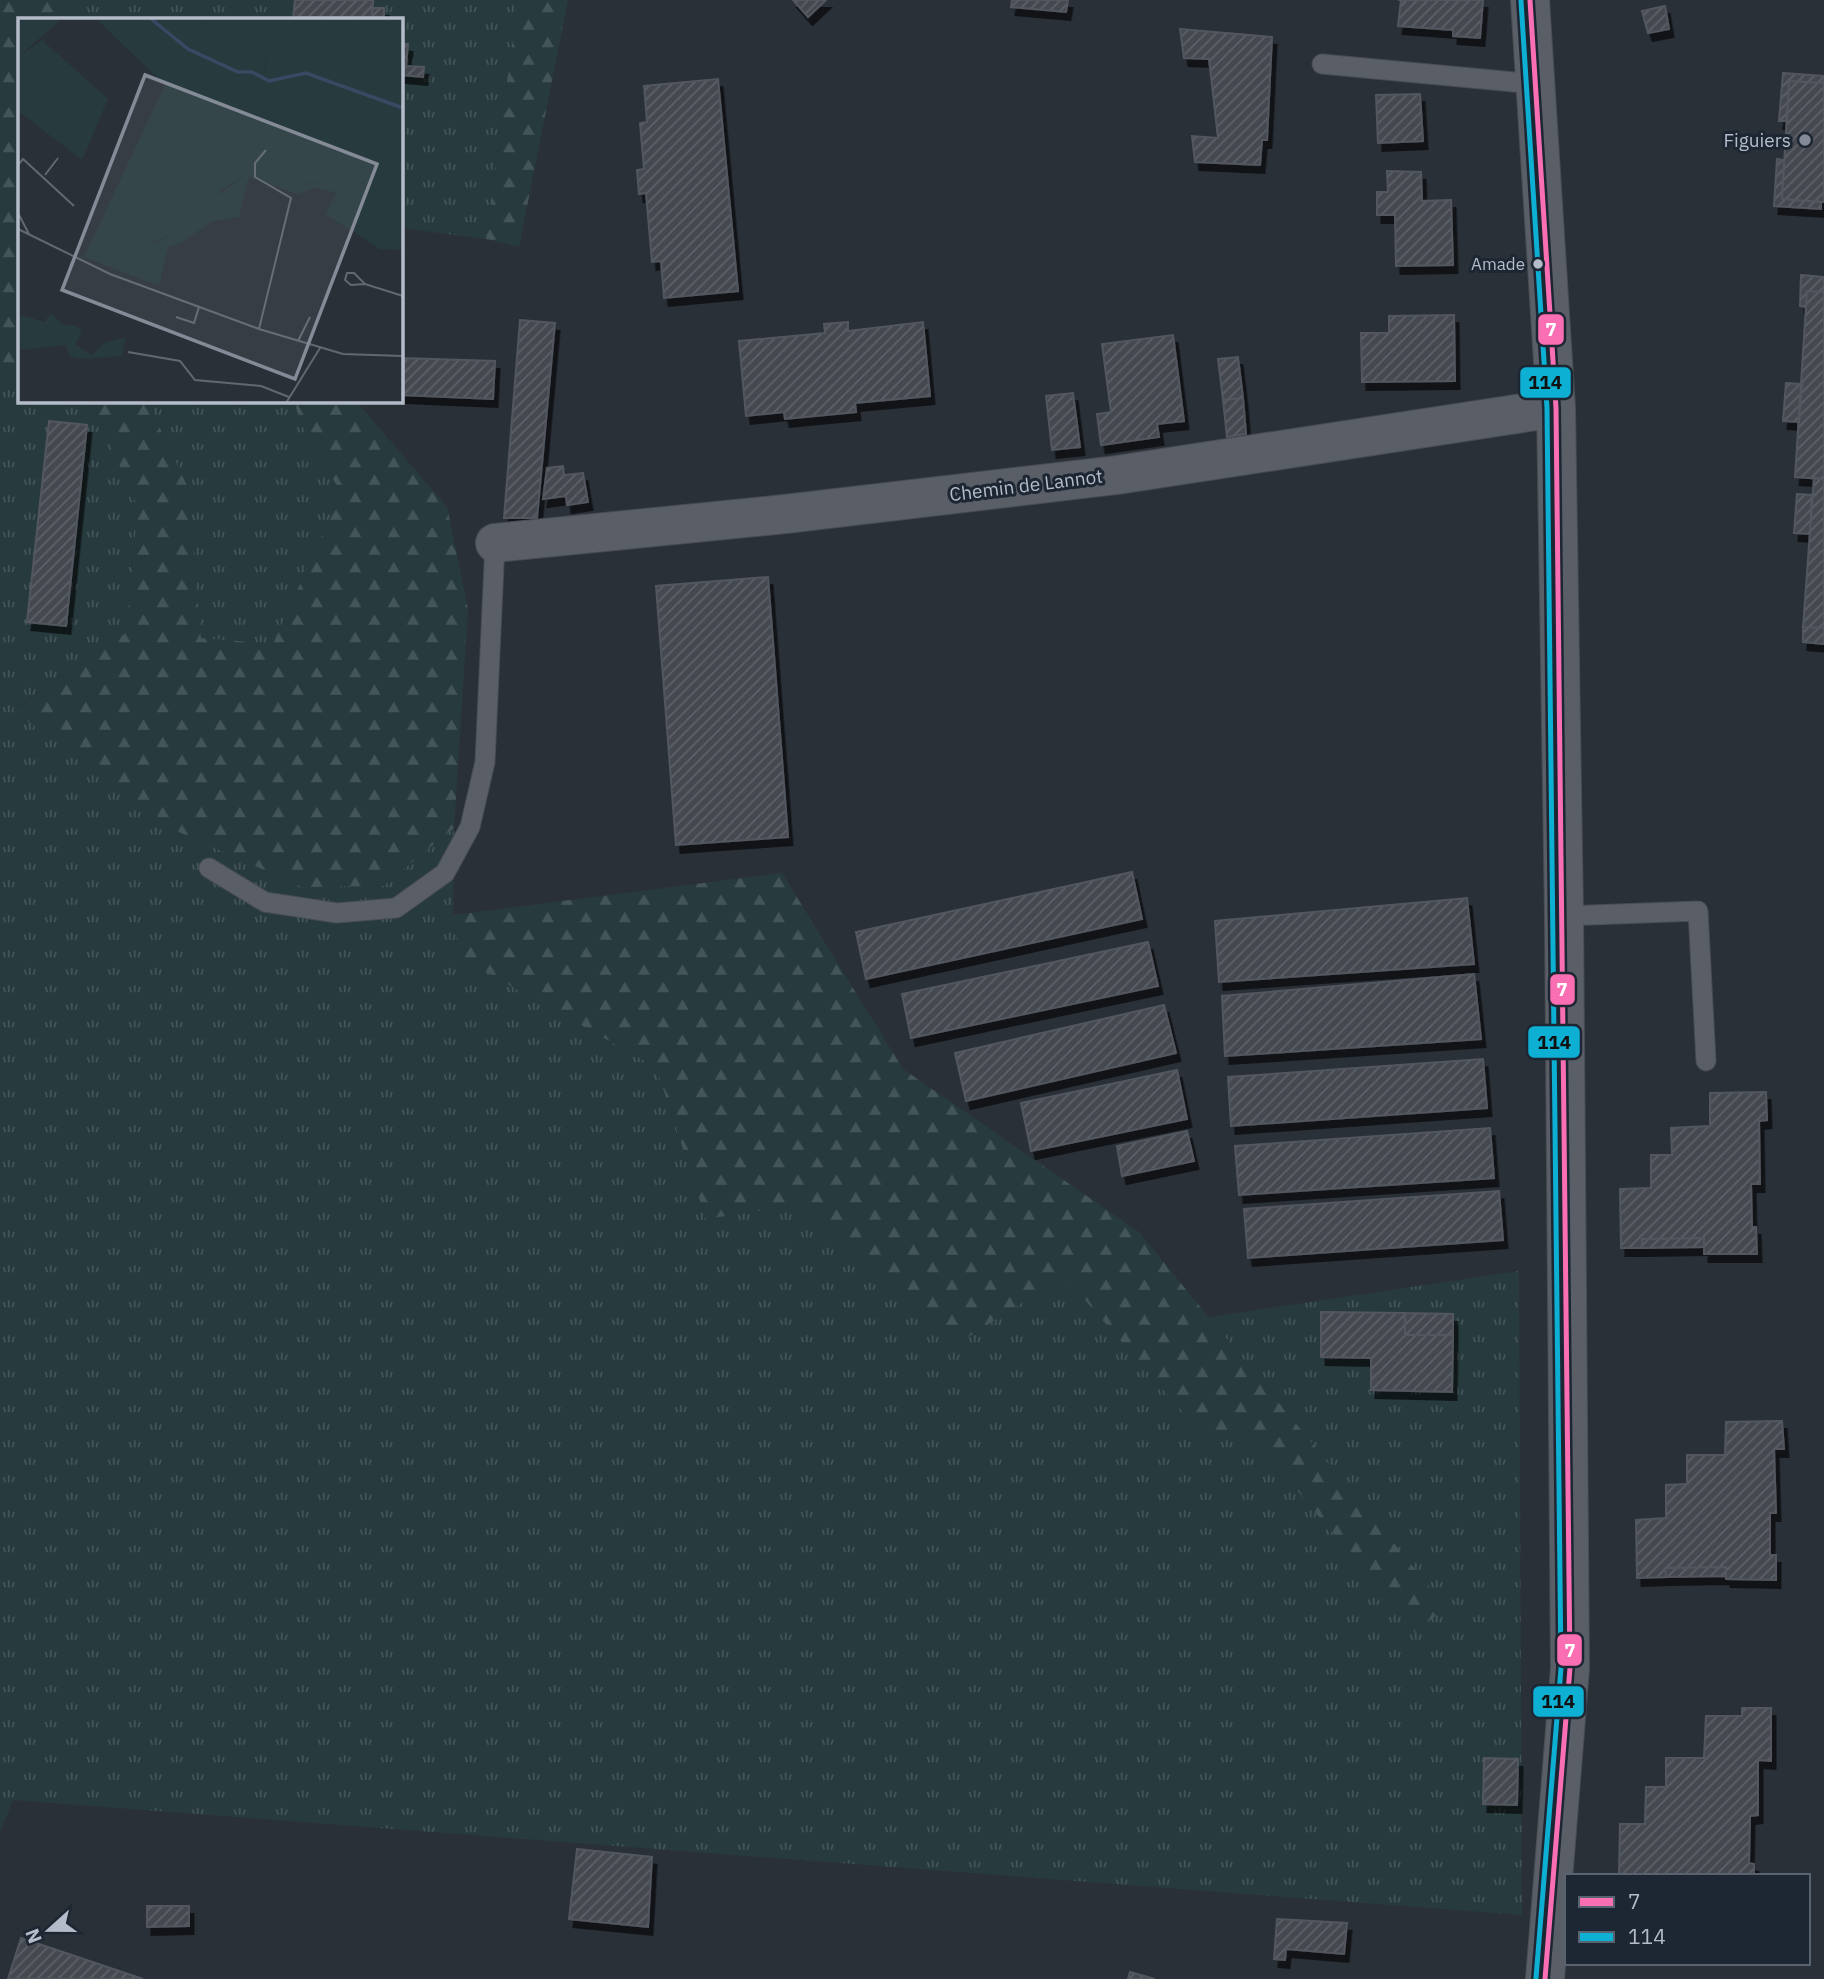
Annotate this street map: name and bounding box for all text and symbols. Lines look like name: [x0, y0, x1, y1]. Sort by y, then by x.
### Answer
inset map: [18, 18, 402, 402]
place label: Figuiers: [1723, 128, 1791, 152]
marker: Figuiers: [1797, 132, 1813, 148]
place label: Amade: [1471, 253, 1525, 275]
marker: Amade: [1531, 257, 1545, 271]
line badge: 7: [1537, 313, 1565, 346]
text: 7: [1545, 317, 1557, 341]
line badge: 114: [1519, 366, 1572, 399]
text: 114: [1528, 370, 1562, 394]
street label: Chemin de Lannot: [948, 464, 1104, 506]
line badge: 7: [1549, 973, 1576, 1006]
text: 7: [1556, 977, 1568, 1001]
line badge: 114: [1527, 1025, 1581, 1059]
text: 114: [1537, 1030, 1571, 1054]
line badge: 7: [1556, 1633, 1583, 1667]
text: 7: [1564, 1638, 1576, 1662]
line badge: 114: [1532, 1685, 1585, 1718]
text: 114: [1541, 1689, 1575, 1713]
legend: [1565, 1874, 1810, 1965]
text: 7: [1628, 1887, 1641, 1915]
north arrow: [14, 1895, 84, 1965]
text: 114: [1628, 1922, 1666, 1950]
text: N: [19, 1925, 47, 1947]

